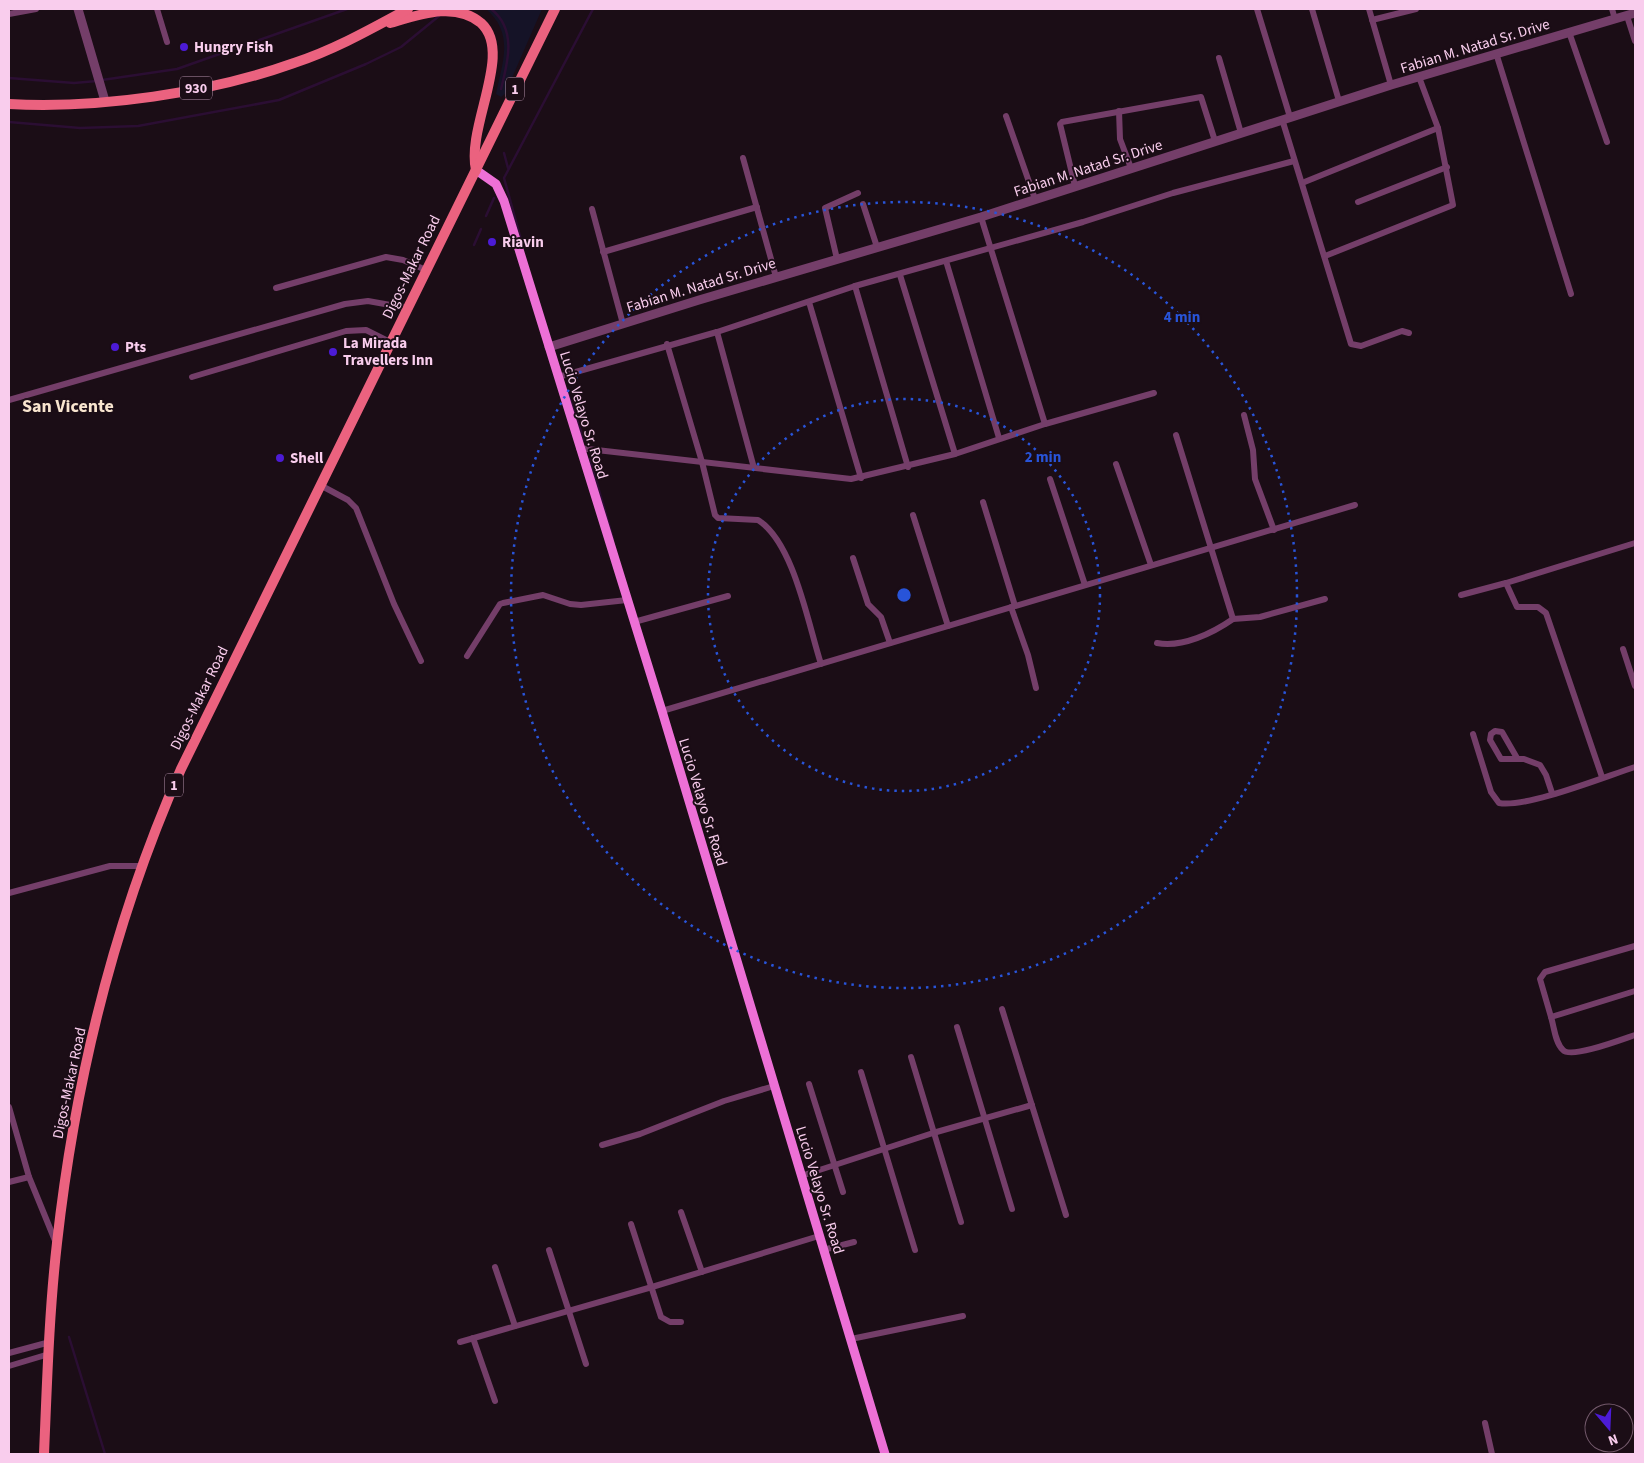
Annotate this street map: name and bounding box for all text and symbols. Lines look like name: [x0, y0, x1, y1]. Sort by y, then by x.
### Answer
street label: Fabian M. Natad Sr. Drive: [1398, 14, 1552, 79]
place label: Hungry Fish: [194, 37, 273, 58]
marker: Hungry Fish: [178, 41, 190, 53]
road number: 930: [180, 76, 212, 100]
road number: 1: [506, 78, 524, 100]
street label: Fabian M. Natad Sr. Drive: [1011, 135, 1165, 202]
street label: Digos-Makar Road: [377, 212, 446, 323]
place label: Riavin: [502, 232, 544, 253]
marker: Riavin: [486, 236, 498, 248]
street label: Fabian M. Natad Sr. Drive: [624, 253, 778, 318]
text: 4 min: [1164, 307, 1200, 328]
place label: La Mirada Travellers Inn: [343, 333, 433, 371]
place label: Pts: [125, 337, 147, 358]
marker: Pts: [109, 341, 121, 353]
marker: La Mirada Travellers Inn: [327, 346, 339, 358]
street label: Lucio Velayo Sr. Road: [554, 349, 613, 482]
district label: San Vicente: [22, 394, 114, 419]
text: 2 min: [1025, 447, 1061, 468]
place label: Shell: [290, 448, 324, 469]
marker: Shell: [274, 452, 286, 464]
centre of rings: [895, 586, 913, 604]
street label: Digos-Makar Road: [165, 643, 234, 754]
street label: Lucio Velayo Sr. Road: [673, 736, 732, 869]
road number: 1: [165, 774, 183, 796]
street label: Digos-Makar Road: [47, 1026, 92, 1141]
street label: Lucio Velayo Sr. Road: [790, 1124, 849, 1257]
north arrow: [1584, 1403, 1634, 1453]
text: N: [1605, 1428, 1621, 1450]

